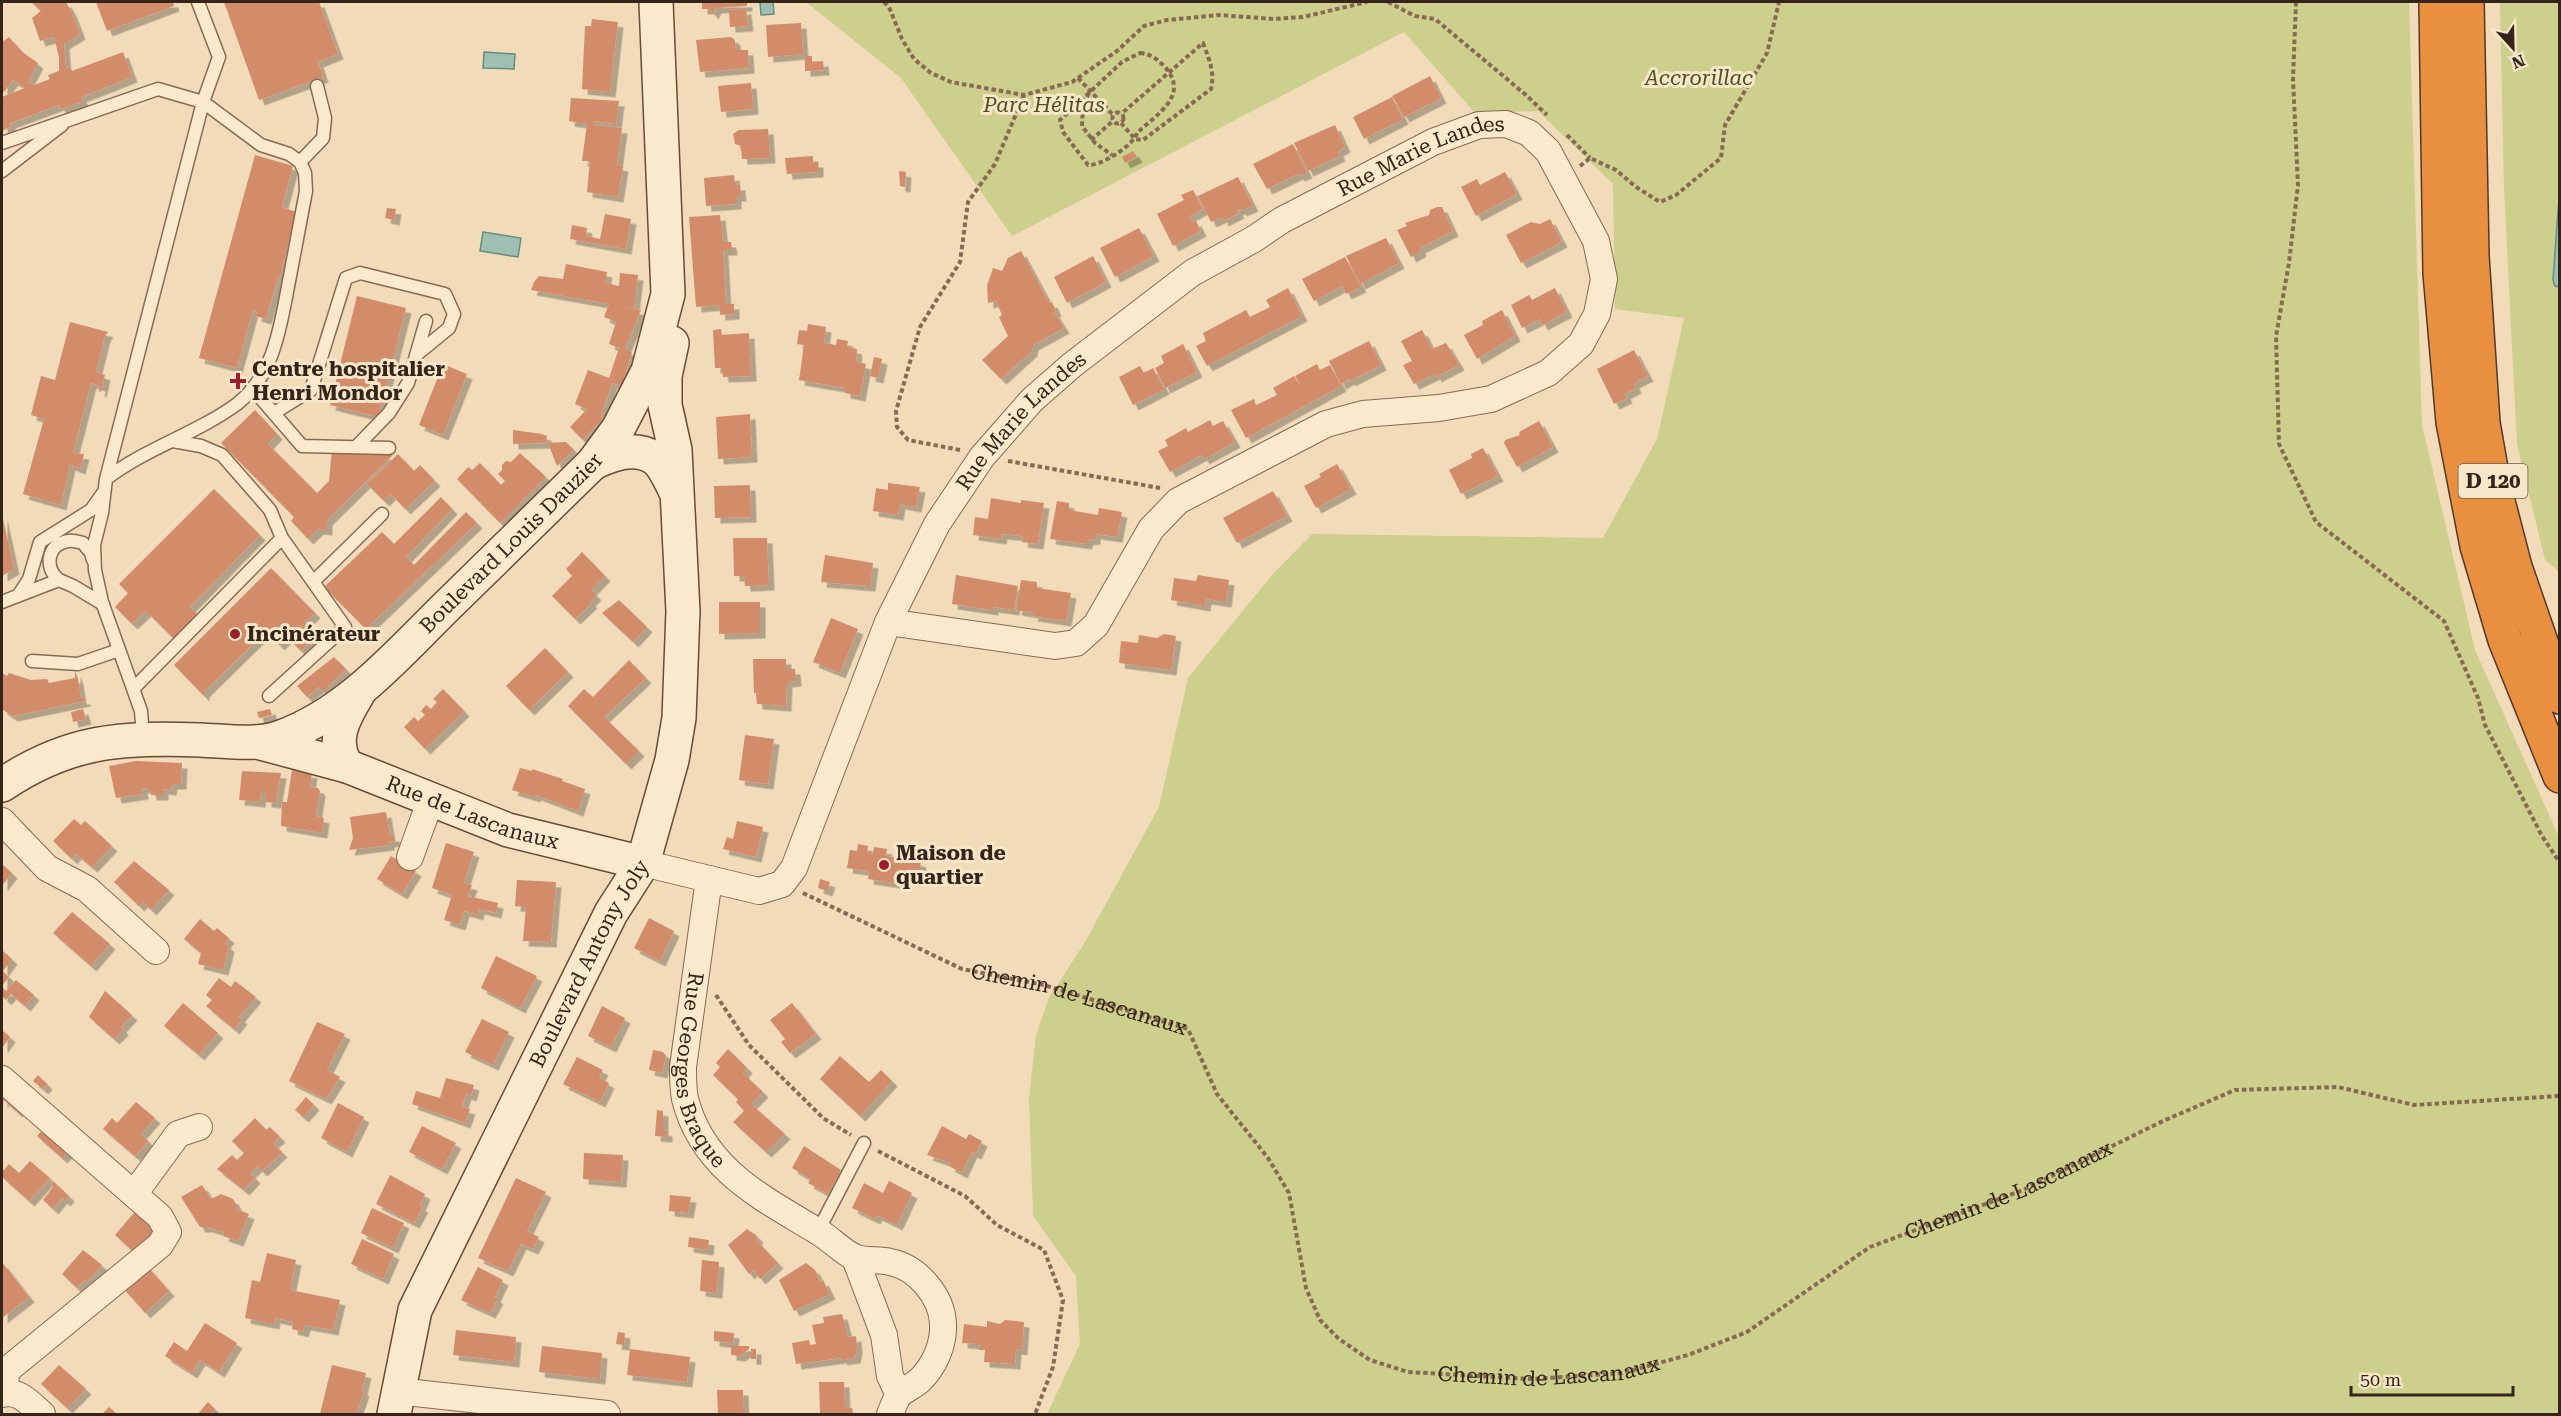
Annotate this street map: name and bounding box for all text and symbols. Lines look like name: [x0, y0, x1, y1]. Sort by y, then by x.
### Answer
north arrow: [2483, 18, 2543, 78]
text: N: [2509, 50, 2528, 73]
park label: Accrorillac: [1643, 66, 1753, 90]
park label: Parc Hélitas: [982, 93, 1105, 117]
street label: Rue Marie Landes: [1333, 112, 1505, 201]
street label: Rue Marie Landes: [951, 347, 1091, 495]
place label: Centre hospitalier Henri Mondor: [252, 357, 445, 405]
marker: Centre hospitalier Henri Mondor: [229, 372, 247, 390]
street label: Boulevard Louis Dauzier: [415, 448, 608, 638]
road number: D 120: [2458, 464, 2528, 498]
place label: Incinérateur: [247, 622, 381, 646]
marker: Incinérateur: [228, 627, 242, 641]
street label: Rue de Lascanaux: [383, 771, 562, 854]
place label: Maison de quartier: [896, 841, 1006, 889]
street label: Boulevard Antony Joly: [525, 855, 654, 1071]
marker: Maison de quartier: [877, 858, 891, 872]
street label: Chemin de Lascanaux: [969, 959, 1190, 1040]
street label: Rue Georges Braque: [671, 971, 731, 1173]
street label: Chemin de Lascanaux: [1901, 1136, 2116, 1245]
street label: Chemin de Lascanaux: [1437, 1351, 1662, 1391]
scale bar: [2351, 1359, 2513, 1397]
text: 50 m: [2360, 1369, 2401, 1390]

